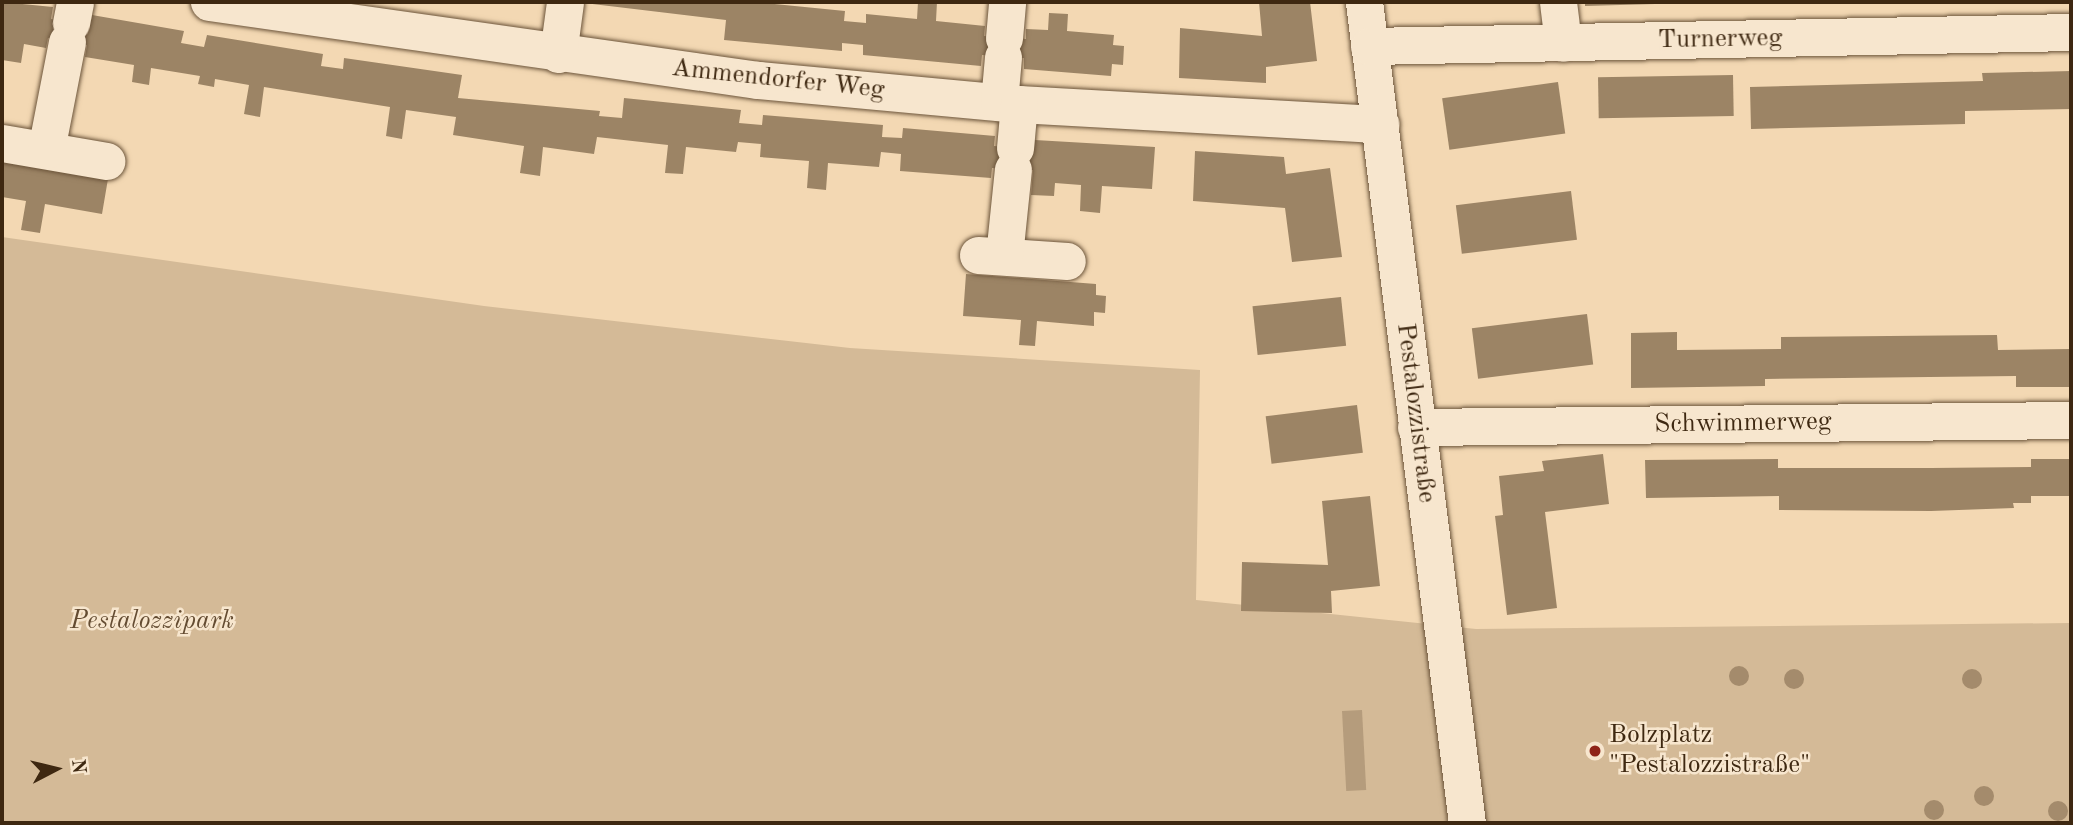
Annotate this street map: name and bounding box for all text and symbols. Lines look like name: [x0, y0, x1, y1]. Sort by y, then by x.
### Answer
street label: Turnerweg: [1657, 23, 1783, 57]
street label: Ammendorfer Weg: [670, 53, 886, 107]
street label: Pestalozzistraße: [1388, 321, 1442, 505]
street label: Schwimmerweg: [1654, 407, 1832, 441]
park label: Pestalozzipark: [70, 606, 234, 638]
place label: Bolzplatz "Pestalozzistraße": [1609, 720, 1810, 782]
north arrow: [21, 734, 91, 804]
marker: Bolzplatz "Pestalozzistraße": [1587, 743, 1603, 759]
text: N: [67, 758, 88, 775]

